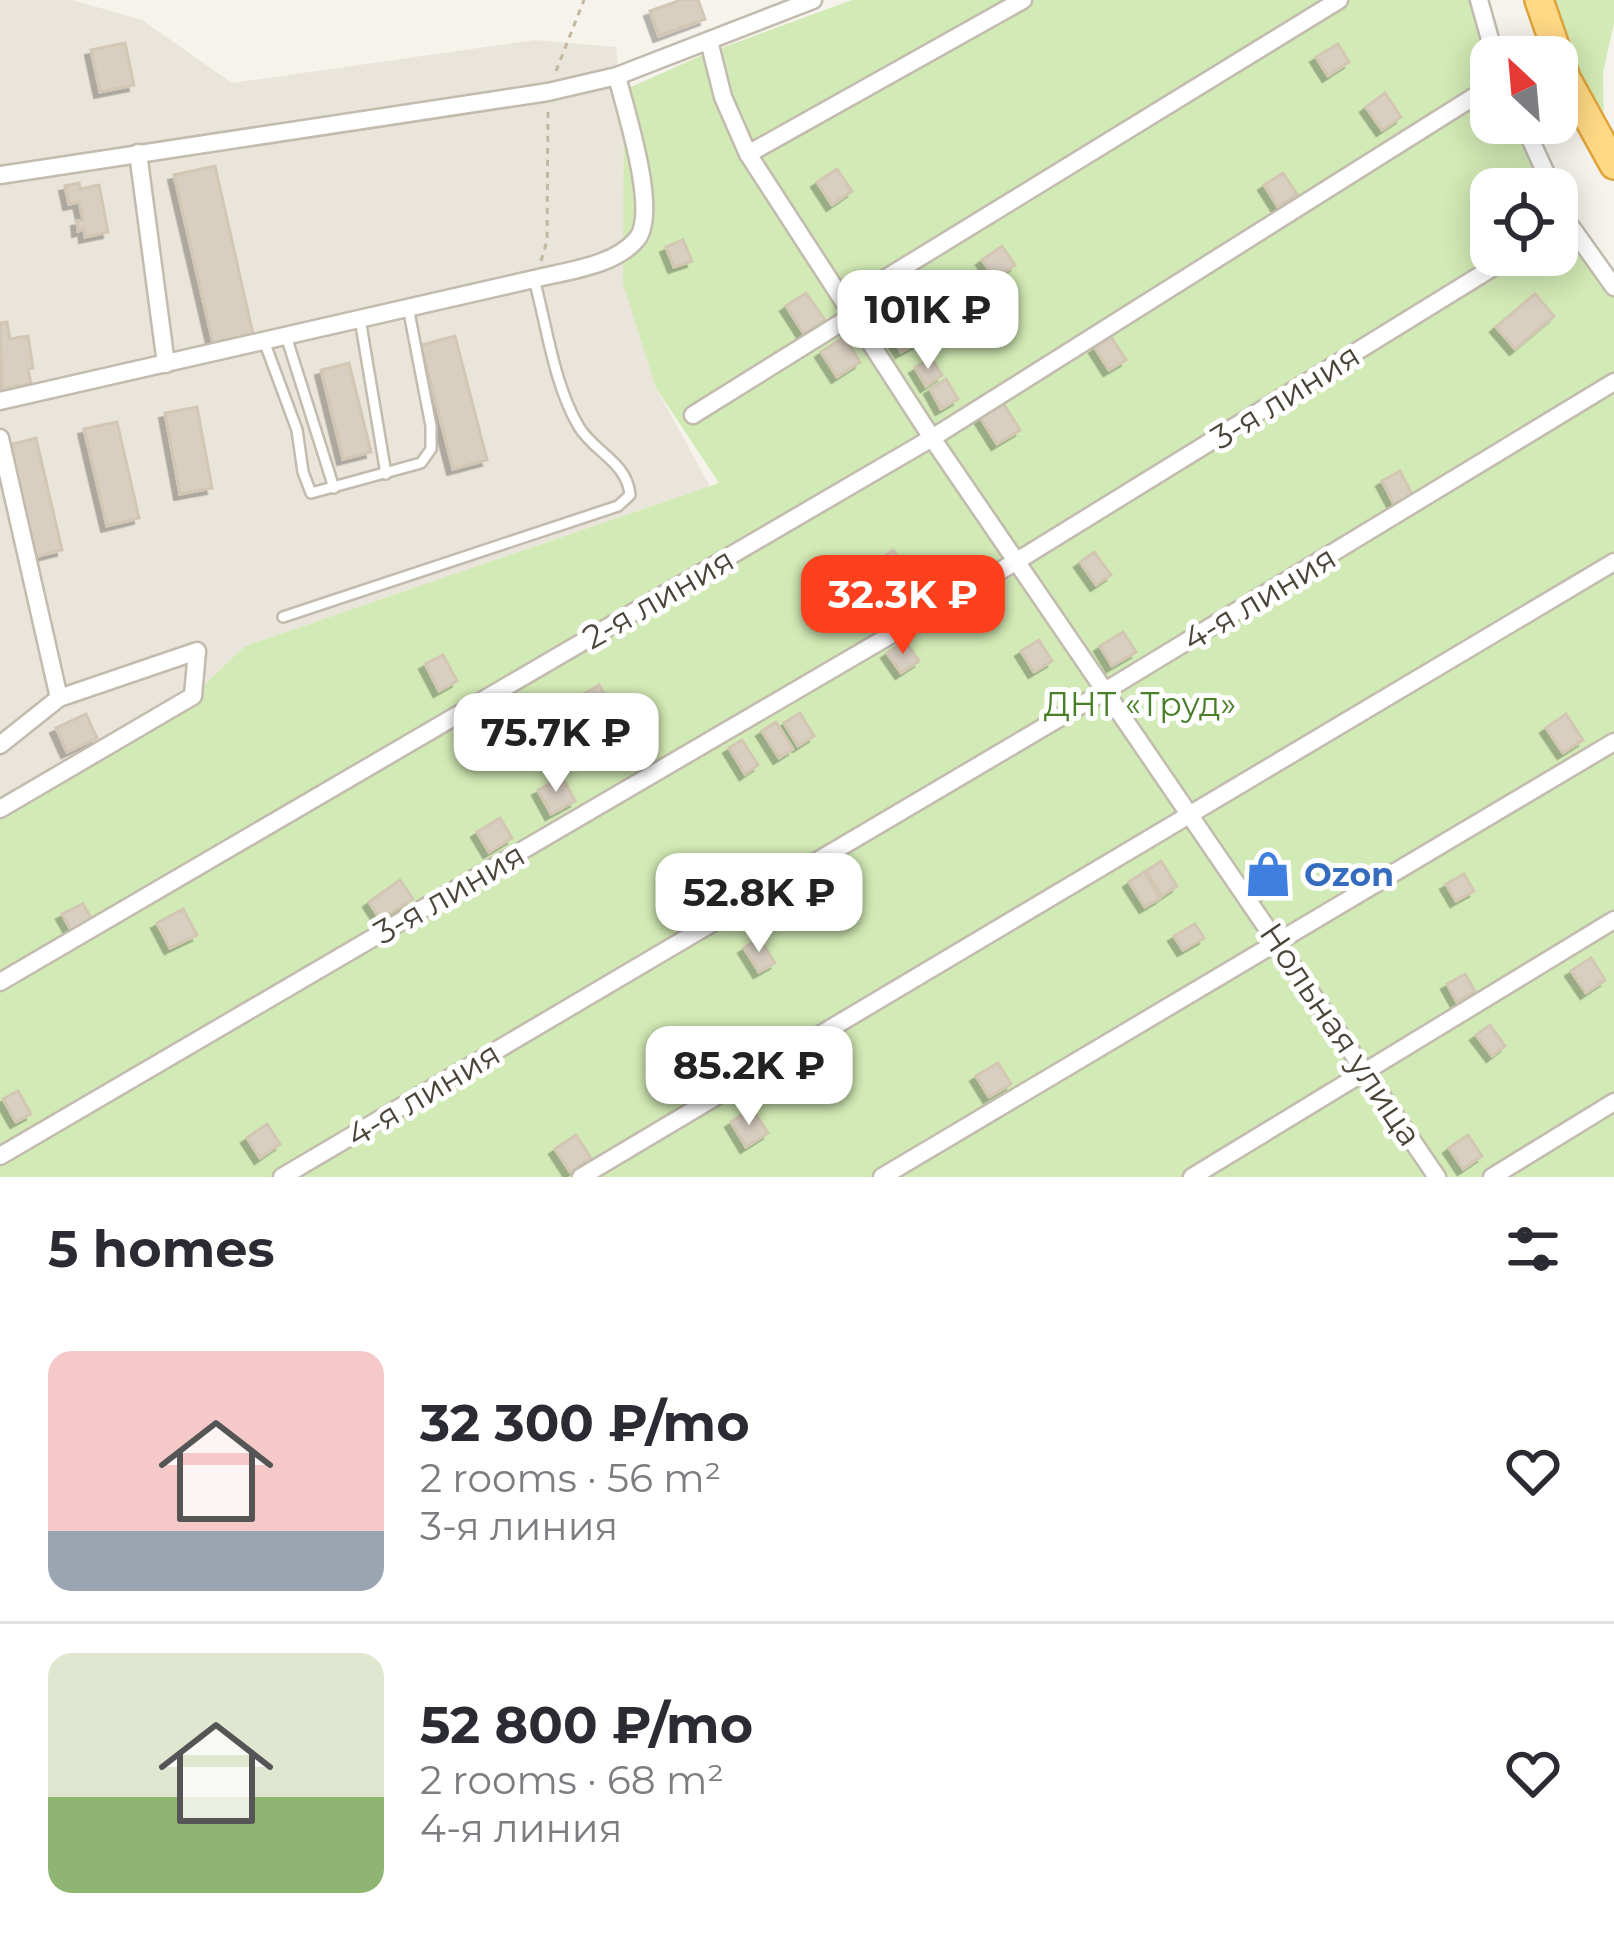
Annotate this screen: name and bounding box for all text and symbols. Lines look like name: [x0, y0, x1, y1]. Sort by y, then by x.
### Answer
north arrow: [1470, 36, 1578, 144]
map controls: [1470, 36, 1578, 276]
button: locate: [1470, 168, 1578, 276]
pin: 101K ₽: [830, 270, 1026, 372]
text: 101K ₽: [864, 285, 992, 333]
street label: 3-я линия: [1203, 335, 1367, 457]
street label: 4-я линия: [1175, 537, 1343, 659]
street label: 2-я линия: [575, 539, 741, 657]
pin: 32.3K ₽: [792, 555, 1014, 657]
text: 32.3K ₽: [828, 570, 978, 618]
park label: ДНТ «Труд»: [1044, 684, 1236, 724]
pin: 75.7K ₽: [445, 693, 667, 795]
text: 75.7K ₽: [481, 708, 631, 756]
street label: 3-я линия: [366, 834, 532, 952]
shop icon: Ozon: [1243, 849, 1293, 899]
pin: 52.8K ₽: [648, 853, 870, 955]
place label: Ozon: [1304, 854, 1394, 894]
text: 52.8K ₽: [683, 868, 835, 916]
street label: Нольная улица: [1252, 915, 1430, 1153]
pin: 85.2K ₽: [638, 1026, 860, 1128]
street label: 4-я линия: [339, 1033, 507, 1155]
text: 85.2K ₽: [673, 1041, 825, 1089]
icon: filters: [1500, 1216, 1566, 1282]
text: 5 homes: [48, 1218, 275, 1280]
text: 32 300 ₽/mo: [420, 1392, 750, 1454]
icon: home: [144, 1399, 288, 1543]
icon: heart: [1500, 1438, 1566, 1504]
text: 2 rooms · 56 m²: [420, 1454, 721, 1502]
text: 3-я линия: [420, 1502, 618, 1550]
text: 52 800 ₽/mo: [420, 1694, 753, 1756]
icon: home: [144, 1701, 288, 1845]
icon: heart: [1500, 1740, 1566, 1806]
text: 2 rooms · 68 m²: [420, 1756, 724, 1804]
text: 4-я линия: [420, 1804, 622, 1852]

